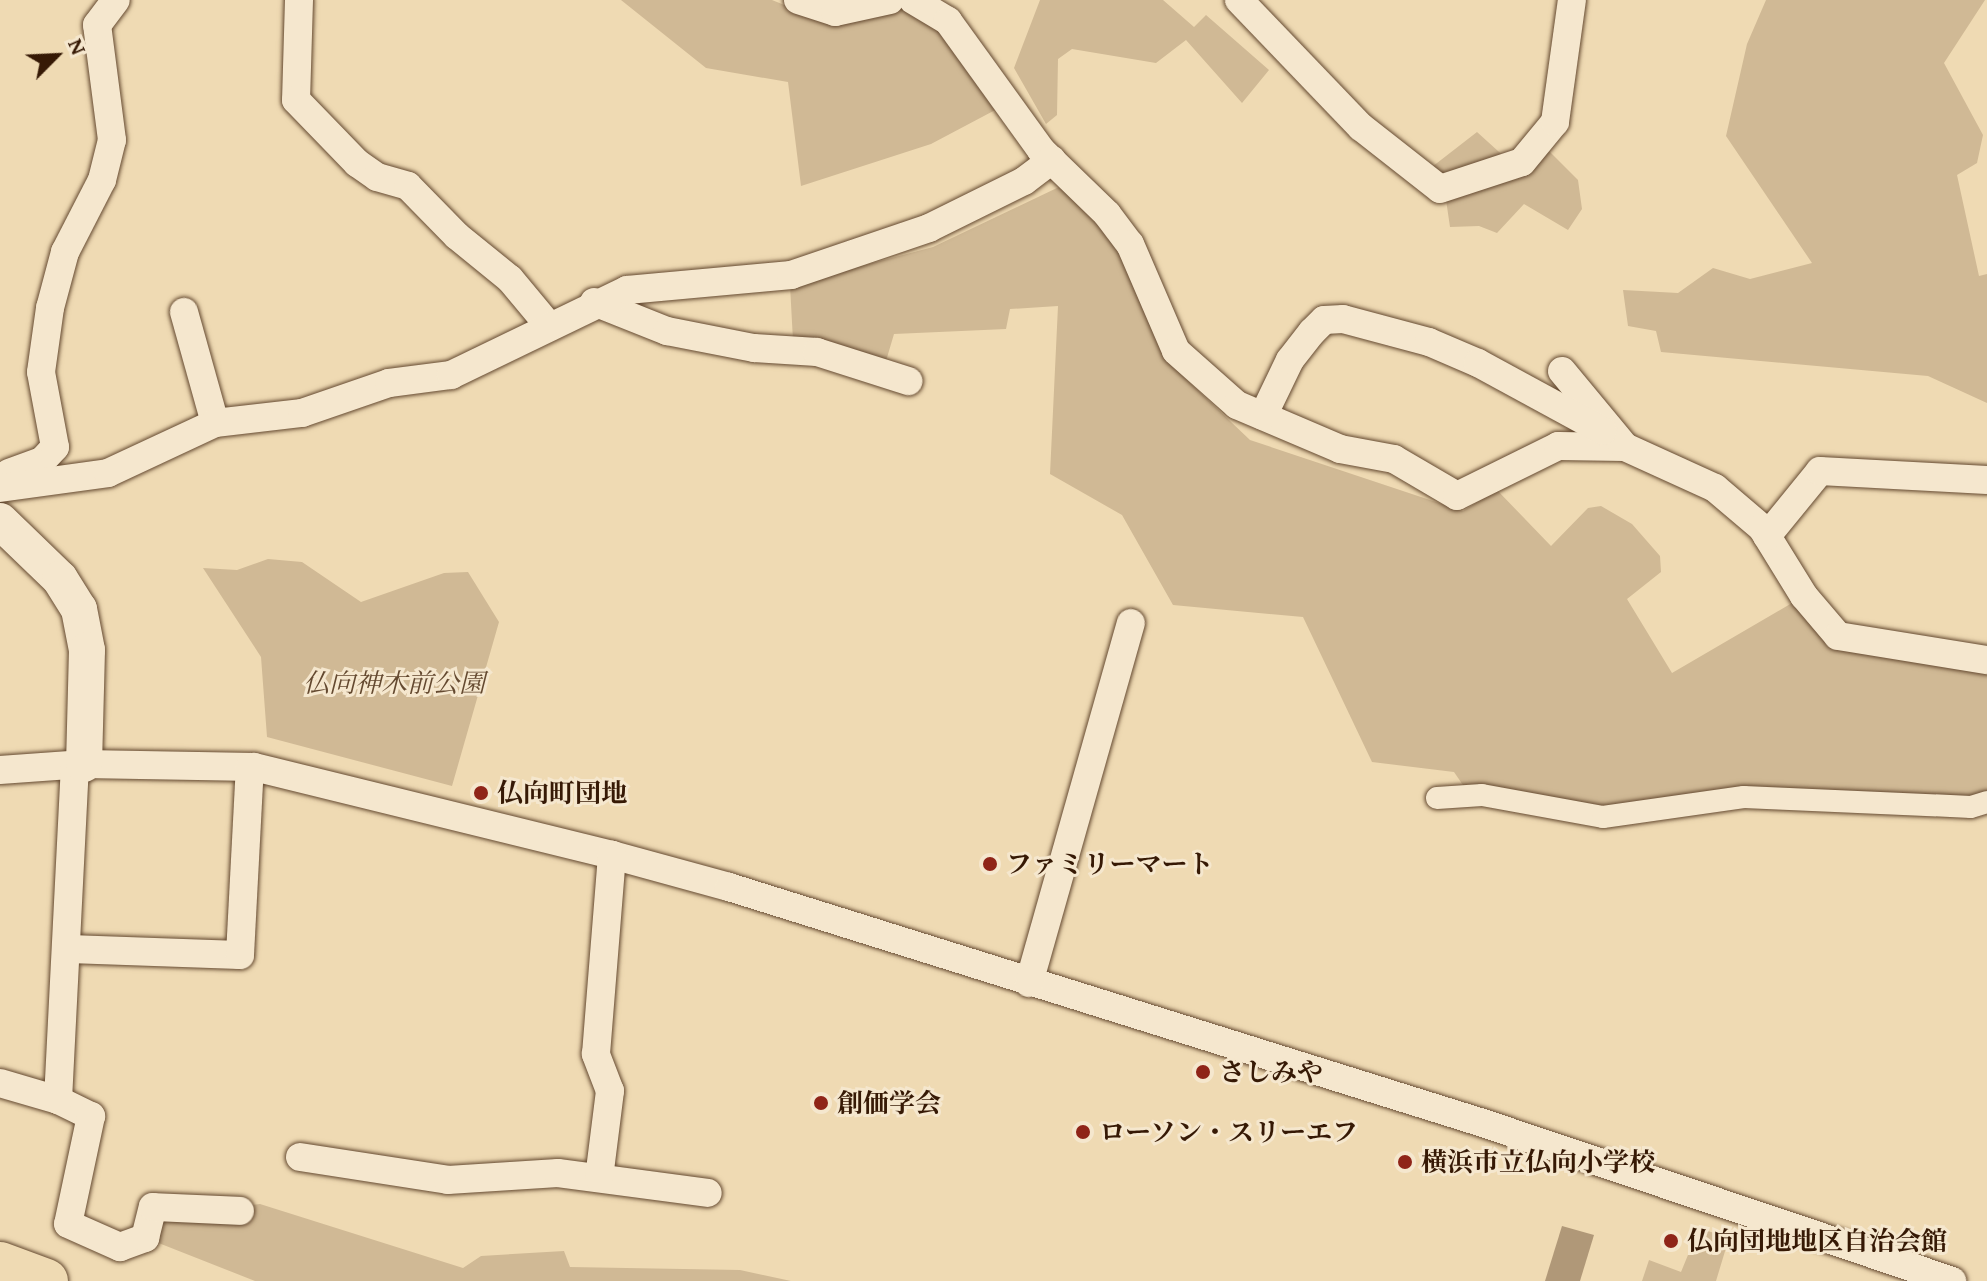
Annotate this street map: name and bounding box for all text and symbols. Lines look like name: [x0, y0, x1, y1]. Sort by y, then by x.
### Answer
north arrow: [16, 16, 96, 96]
text: N: [60, 33, 96, 59]
park label: 仏向神木前公園: [303, 667, 485, 699]
place label: 仏向町団地: [497, 777, 627, 809]
marker: 仏向町団地: [472, 784, 490, 802]
place label: ファミリーマート: [1006, 848, 1214, 880]
marker: ファミリーマート: [981, 855, 999, 873]
place label: さしみや: [1219, 1056, 1323, 1088]
marker: さしみや: [1194, 1063, 1212, 1081]
place label: 創価学会: [837, 1087, 941, 1119]
marker: 創価学会: [812, 1094, 830, 1112]
place label: ローソン・スリーエフ: [1099, 1116, 1359, 1148]
marker: ローソン・スリーエフ: [1074, 1123, 1092, 1141]
place label: 横浜市立仏向小学校: [1421, 1146, 1655, 1178]
marker: 横浜市立仏向小学校: [1396, 1153, 1414, 1171]
place label: 仏向団地地区自治会館: [1687, 1225, 1947, 1257]
marker: 仏向団地地区自治会館: [1662, 1232, 1680, 1250]

